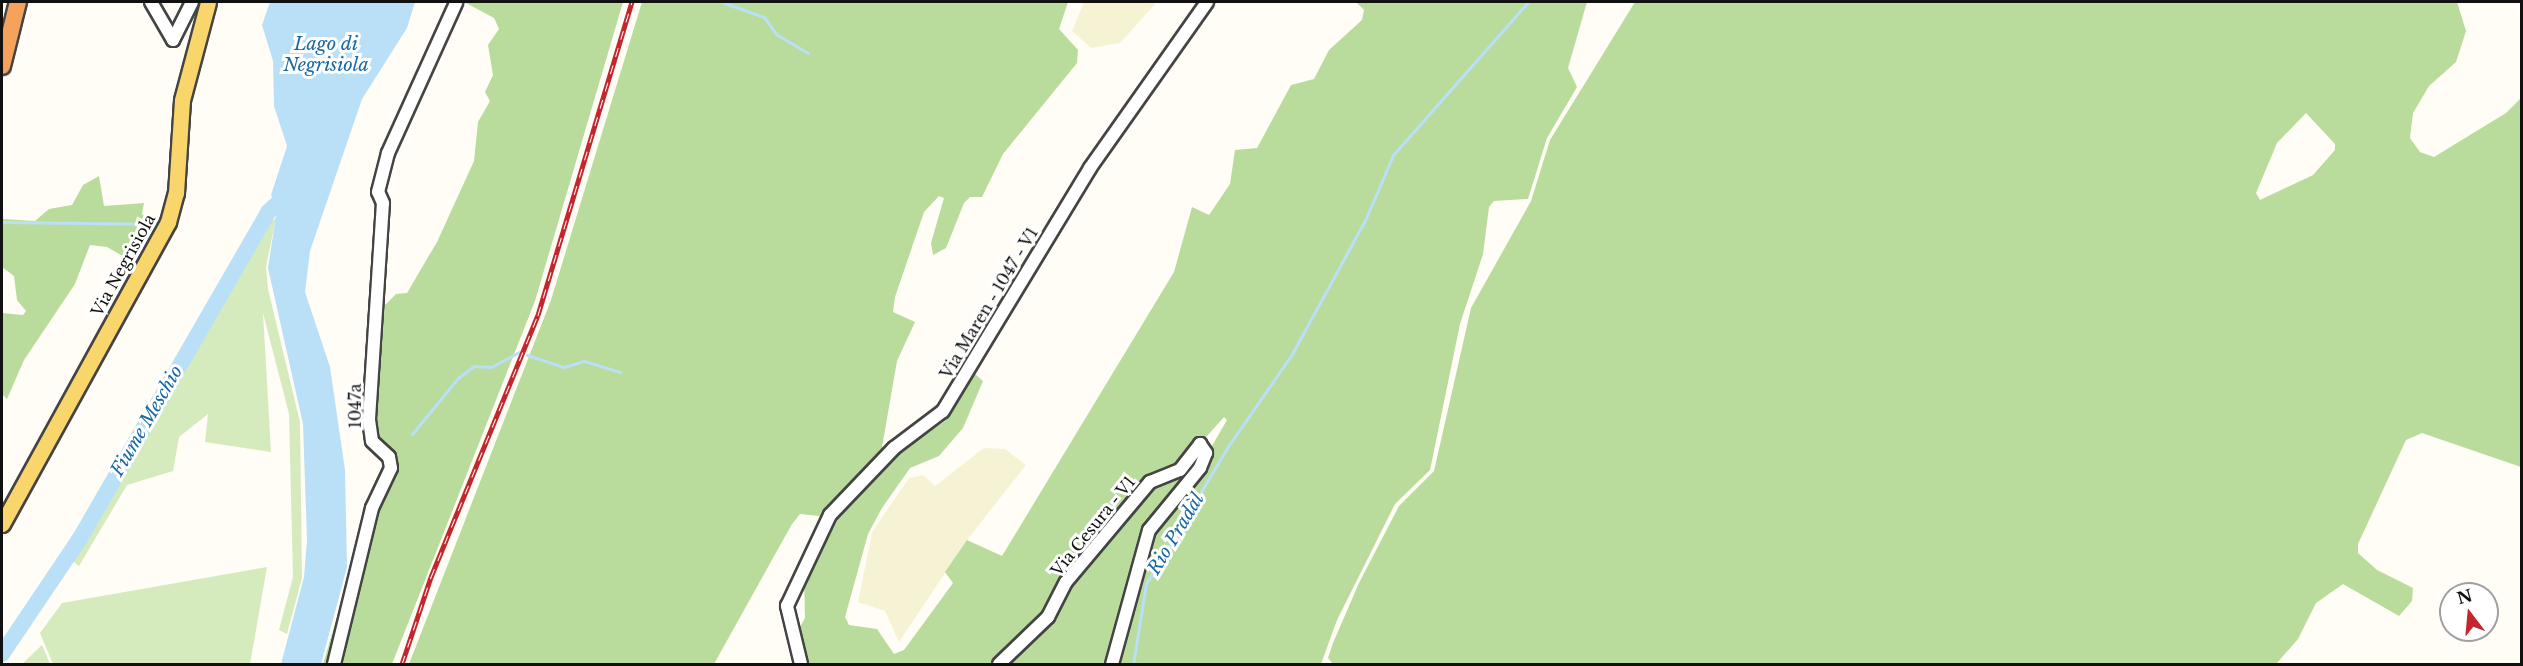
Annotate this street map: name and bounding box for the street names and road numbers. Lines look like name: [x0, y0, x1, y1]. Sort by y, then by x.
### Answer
street label: Via Negrisiola: [87, 210, 159, 320]
street label: Via Maren - 1047 - V1: [936, 223, 1042, 383]
street label: 1047a: [345, 384, 365, 428]
street label: Via Cesura - V1: [1047, 472, 1139, 580]

